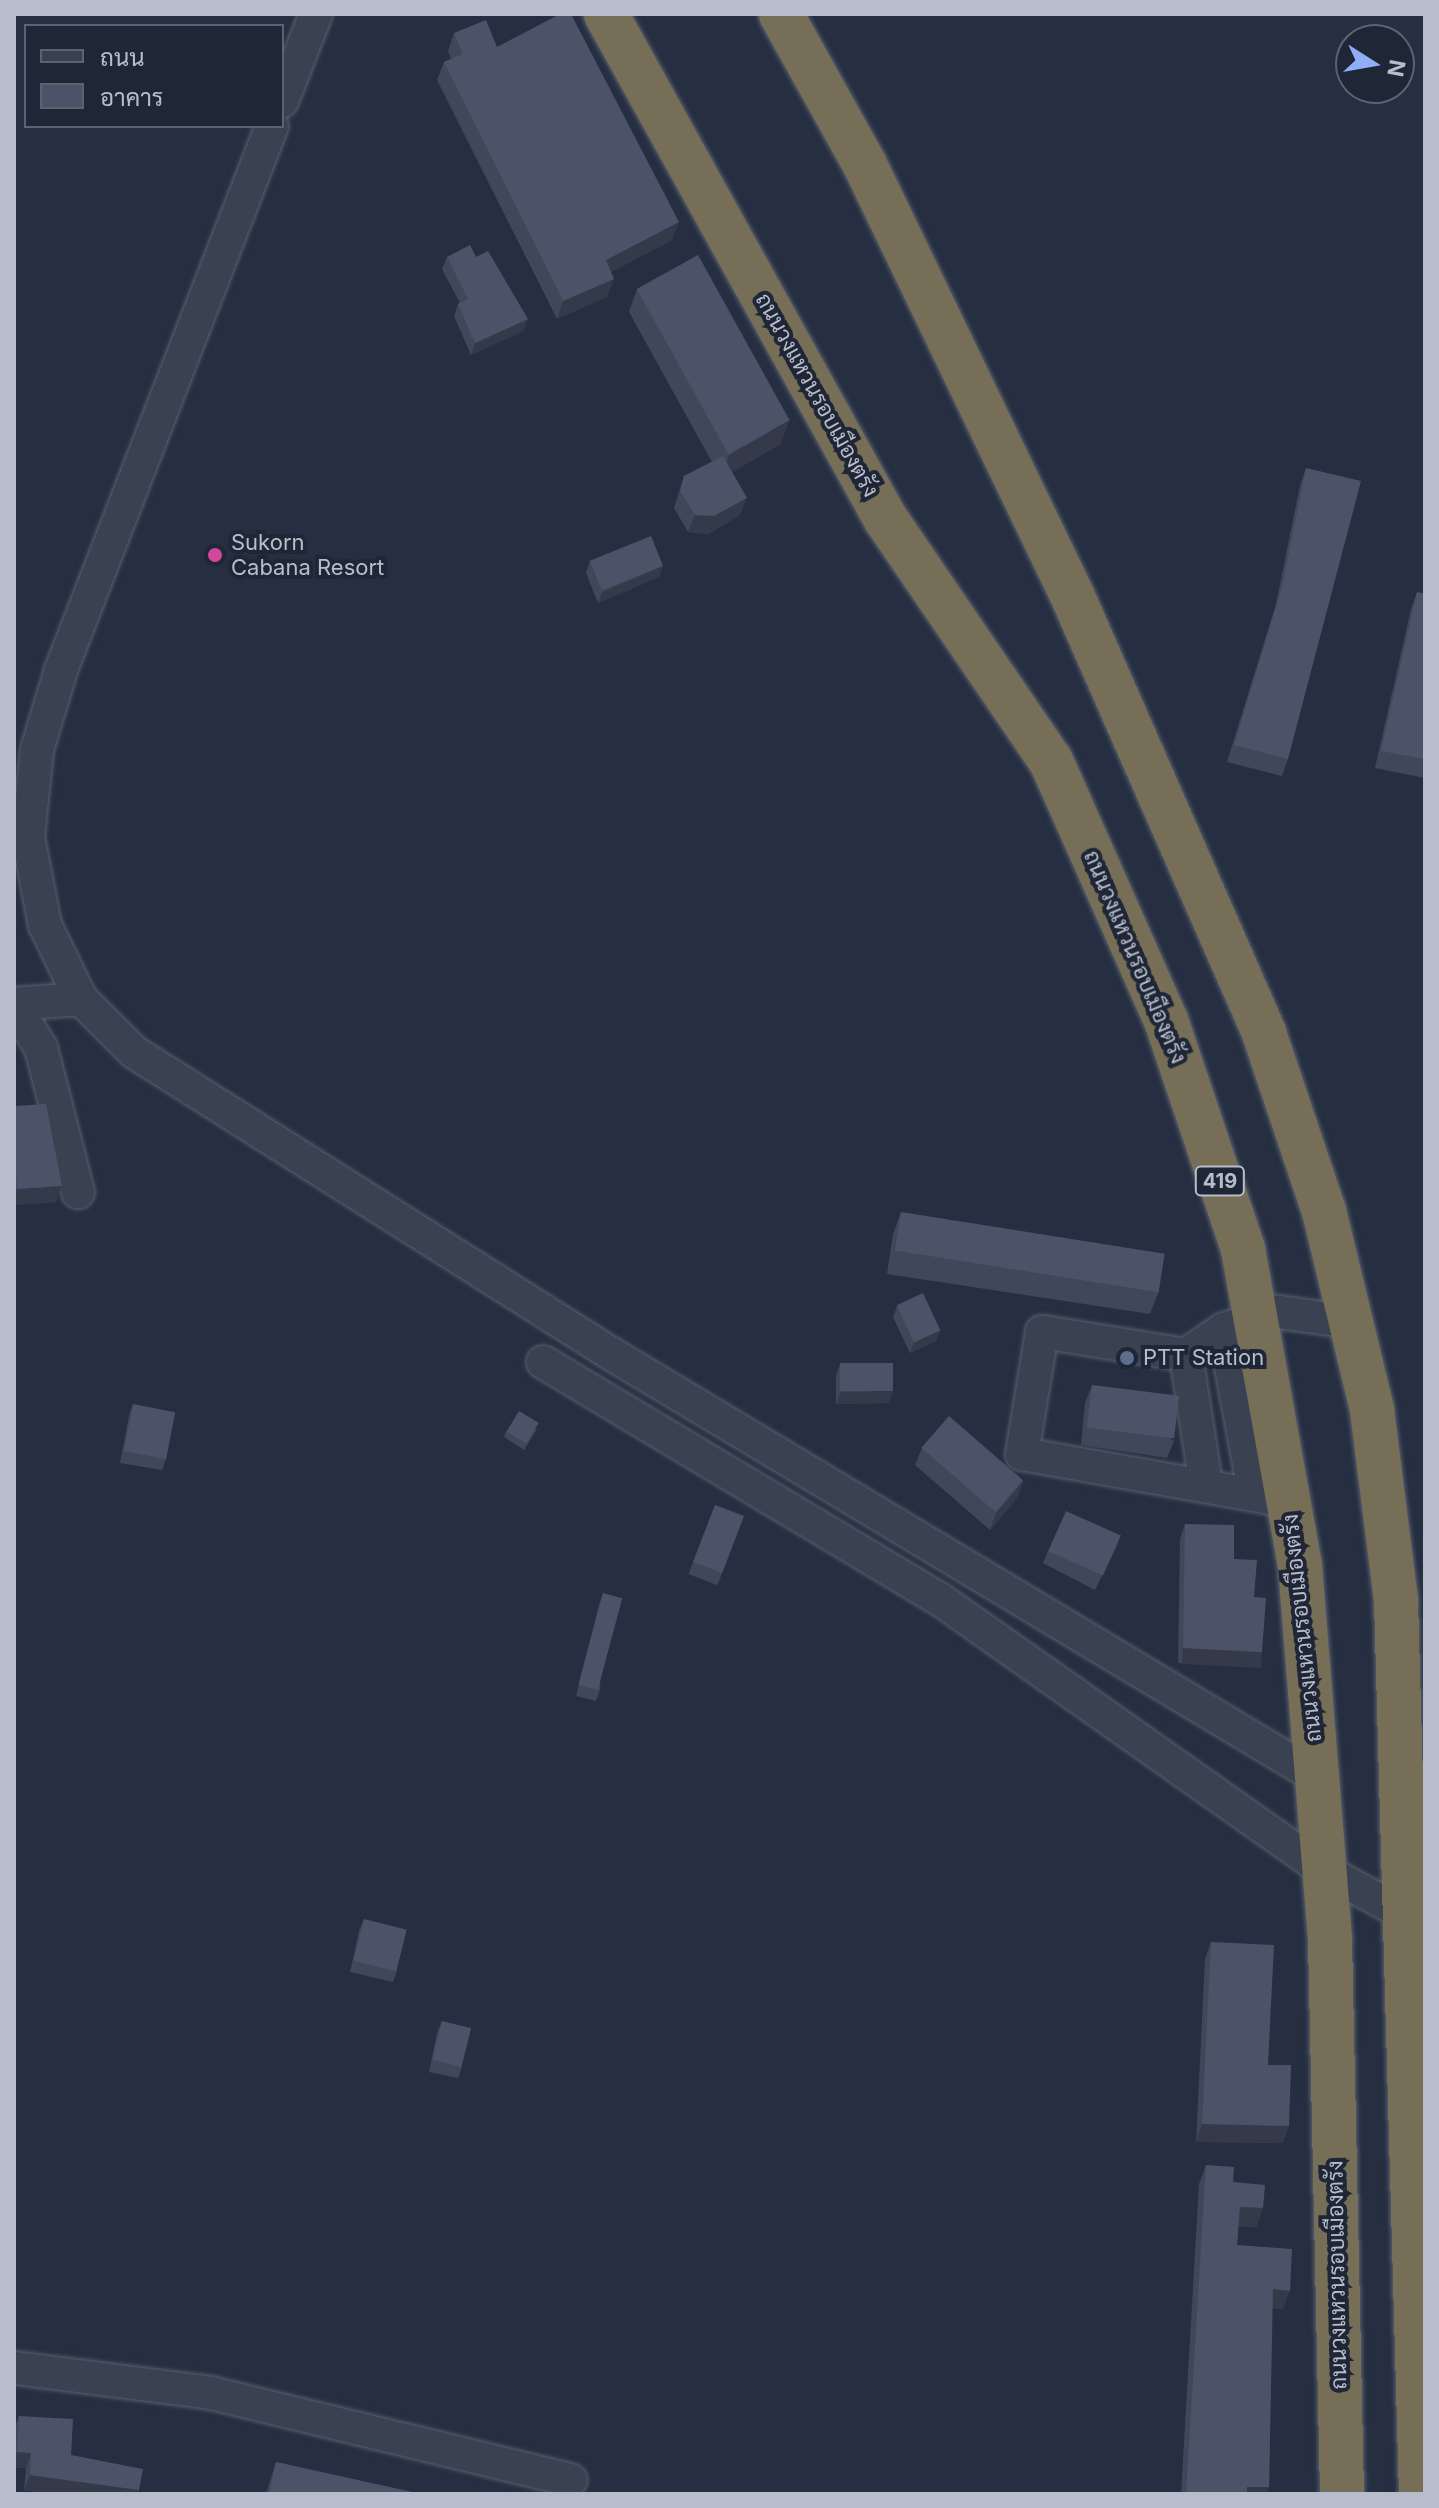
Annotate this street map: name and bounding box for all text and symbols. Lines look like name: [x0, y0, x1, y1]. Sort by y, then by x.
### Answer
legend: [24, 24, 284, 128]
north arrow: [1335, 24, 1415, 104]
text: ถนน: [100, 43, 145, 72]
text: N: [1382, 57, 1411, 79]
text: อาคาร: [100, 83, 163, 112]
street label: ถนนวงแหวนรอบเมืองตรัง: [750, 288, 884, 502]
place label: Sukorn Cabana Resort: [231, 529, 384, 580]
marker: Sukorn Cabana Resort: [206, 546, 224, 564]
street label: ถนนวงแหวนรอบเมืองตรัง: [1078, 846, 1192, 1068]
road number: 419: [1194, 1165, 1246, 1197]
place label: PTT Station: [1143, 1345, 1264, 1371]
marker: PTT Station: [1118, 1349, 1136, 1367]
street label: ถนนวงแหวนรอบเมืองตรัง: [1277, 1513, 1327, 1743]
street label: ถนนวงแหวนรอบเมืองตรัง: [1322, 2160, 1352, 2390]

